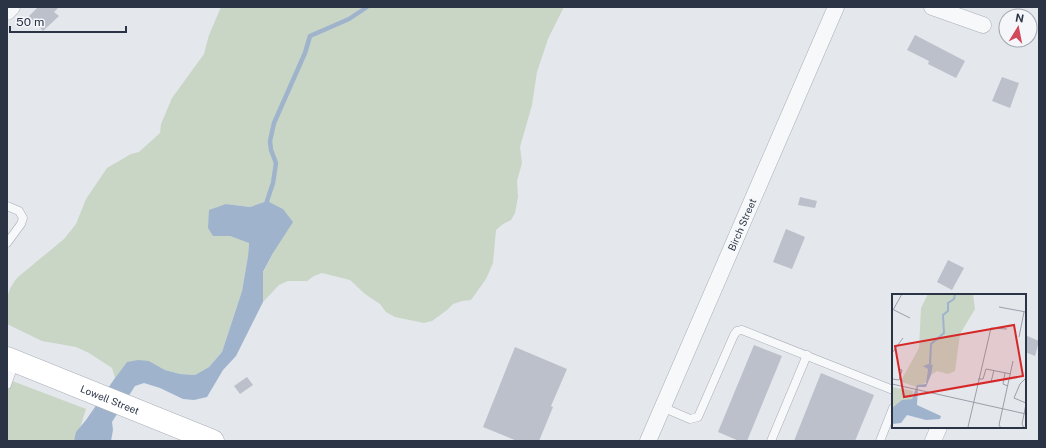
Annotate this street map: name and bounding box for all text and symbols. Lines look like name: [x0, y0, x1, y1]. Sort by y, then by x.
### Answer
scale bar: [10, 8, 126, 34]
north arrow: [998, 8, 1038, 48]
text: N: [1014, 11, 1025, 25]
text: 50 m: [16, 15, 44, 29]
street label: Birch Street: [725, 196, 758, 252]
inset map: [892, 294, 1026, 428]
street label: Lowell Street: [79, 382, 141, 417]

